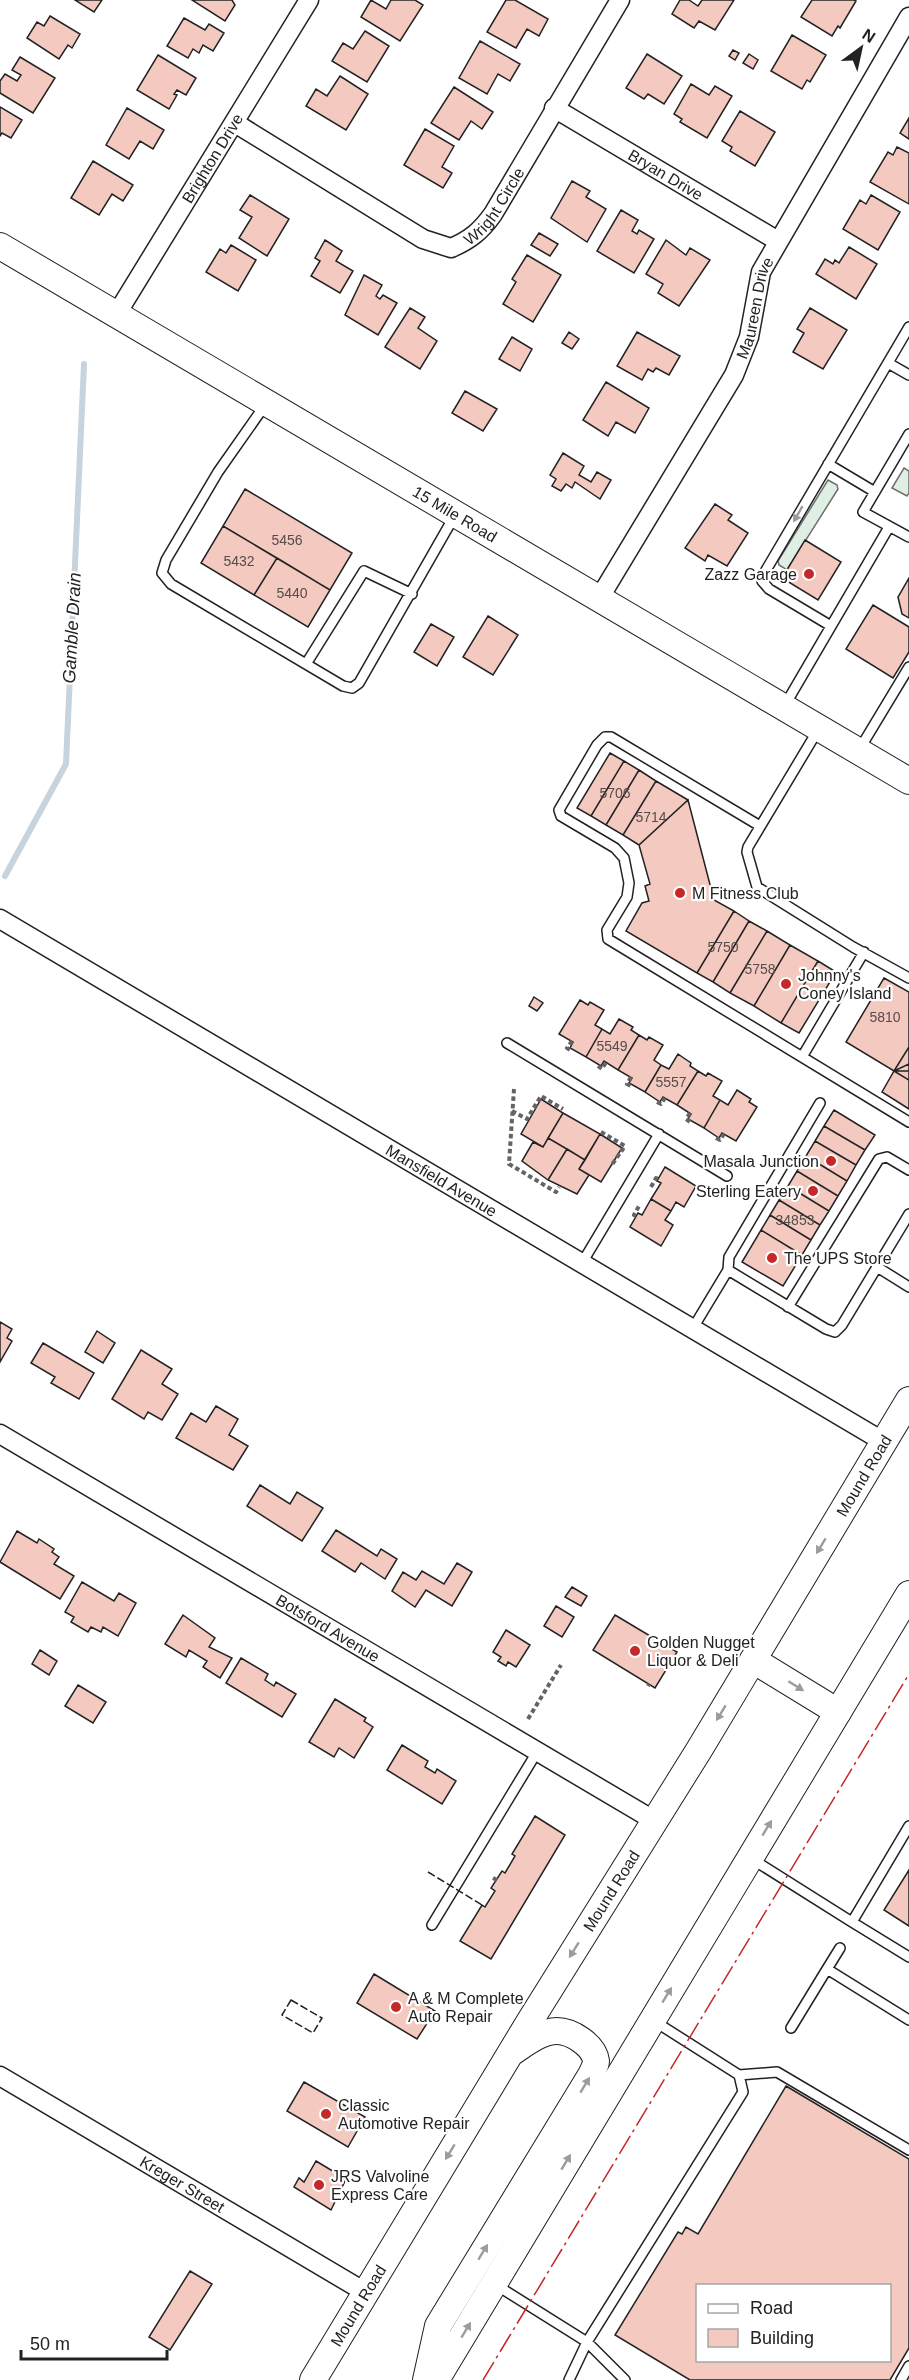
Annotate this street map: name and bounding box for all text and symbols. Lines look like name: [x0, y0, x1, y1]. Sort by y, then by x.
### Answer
north arrow: [831, 18, 891, 78]
text: N: [859, 26, 878, 46]
street label: Brighton Drive: [179, 111, 246, 206]
street label: Bryan Drive: [625, 146, 706, 204]
street label: Wright Circle: [461, 165, 528, 248]
street label: Maureen Drive: [733, 254, 777, 361]
street label: 15 Mile Road: [410, 483, 500, 546]
one-way arrow: [793, 506, 803, 523]
house number: 5456: [271, 532, 303, 548]
house number: 5432: [223, 553, 255, 569]
place label: Zazz Garage: [705, 566, 797, 583]
marker: Zazz Garage: [802, 567, 816, 581]
water label: Gamble Drain: [59, 572, 85, 684]
house number: 5440: [276, 585, 308, 601]
house number: 5706: [599, 785, 631, 801]
house number: 5714: [635, 809, 667, 825]
place label: M Fitness Club: [692, 885, 799, 902]
marker: M Fitness Club: [673, 886, 687, 900]
house number: 5750: [707, 939, 739, 955]
house number: 5758: [744, 961, 776, 977]
place label: Johnny's Coney Island: [798, 967, 891, 1002]
marker: Johnny's Coney Island: [779, 977, 793, 991]
house number: 5810: [869, 1009, 901, 1025]
house number: 5549: [596, 1038, 628, 1054]
house number: 5557: [655, 1074, 687, 1090]
street label: Mansfield Avenue: [383, 1141, 500, 1220]
place label: Masala Junction: [703, 1153, 819, 1170]
marker: Masala Junction: [824, 1154, 838, 1168]
place label: Sterling Eatery: [696, 1183, 801, 1200]
marker: Sterling Eatery: [806, 1184, 820, 1198]
house number: 34853: [776, 1212, 815, 1228]
place label: The UPS Store: [784, 1250, 892, 1267]
marker: The UPS Store: [765, 1251, 779, 1265]
street label: Mound Road: [833, 1432, 895, 1519]
one-way arrow: [816, 1538, 827, 1554]
street label: Botsford Avenue: [273, 1591, 383, 1665]
place label: Golden Nugget Liquor & Deli: [647, 1634, 755, 1669]
marker: Golden Nugget Liquor & Deli: [628, 1644, 642, 1658]
one-way arrow: [788, 1680, 804, 1691]
one-way arrow: [716, 1705, 727, 1721]
one-way arrow: [762, 1820, 773, 1836]
street label: Mound Road: [580, 1848, 643, 1934]
one-way arrow: [569, 1942, 580, 1958]
one-way arrow: [661, 1987, 672, 2003]
place label: A & M Complete Auto Repair: [408, 1990, 524, 2025]
marker: A & M Complete Auto Repair: [389, 2000, 403, 2014]
one-way arrow: [580, 2077, 591, 2093]
place label: Classic Automotive Repair: [338, 2097, 470, 2132]
marker: Classic Automotive Repair: [319, 2107, 333, 2121]
one-way arrow: [445, 2144, 455, 2161]
street label: Kreger Street: [137, 2153, 228, 2216]
one-way arrow: [561, 2154, 572, 2170]
place label: JRS Valvoline Express Care: [331, 2168, 430, 2203]
marker: JRS Valvoline Express Care: [312, 2178, 326, 2192]
one-way arrow: [478, 2243, 489, 2260]
street label: Mound Road: [327, 2262, 389, 2349]
legend: [696, 2284, 891, 2362]
text: Road: [750, 2298, 793, 2318]
one-way arrow: [461, 2321, 471, 2338]
scale bar: [21, 2323, 166, 2361]
text: Building: [750, 2328, 814, 2348]
text: 50 m: [30, 2334, 70, 2354]

